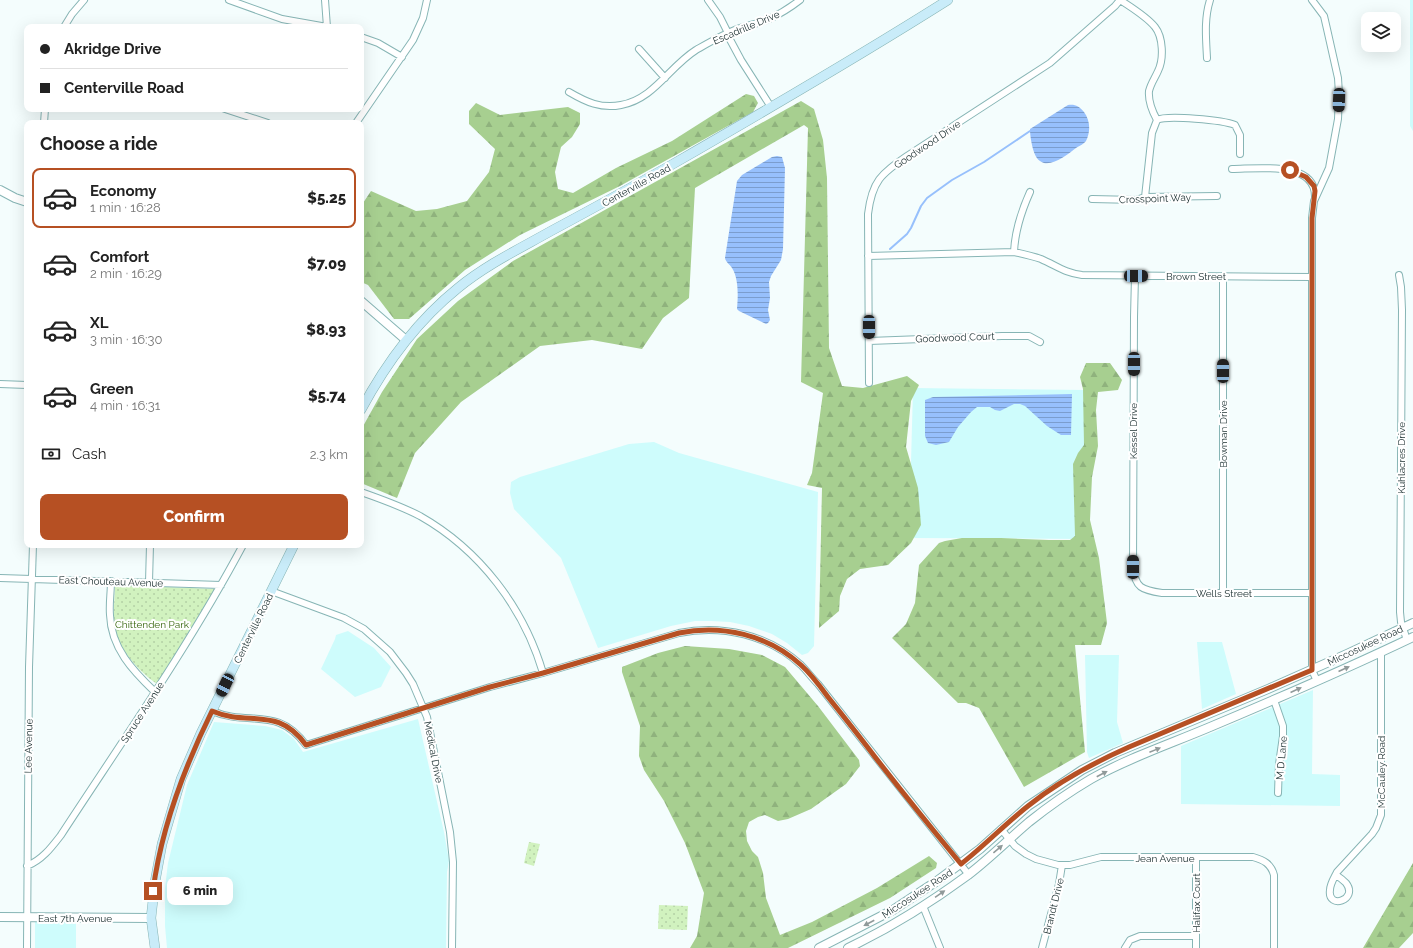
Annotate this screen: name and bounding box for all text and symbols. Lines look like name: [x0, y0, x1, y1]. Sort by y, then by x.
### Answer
street label: Escadrille Drive: [711, 8, 781, 46]
map controls: [1361, 12, 1401, 52]
button: layers: [1361, 12, 1401, 52]
text: Akridge Drive: [64, 40, 161, 58]
text: Centerville Road: [64, 79, 184, 97]
car: [1333, 88, 1345, 112]
street label: Goodwood Drive: [892, 118, 963, 171]
text: Choose a ride: [40, 133, 158, 154]
route start: [1281, 161, 1299, 179]
street label: Centerville Road: [600, 162, 672, 209]
icon: car: [42, 180, 78, 216]
text: Economy: [90, 182, 157, 200]
text: $5.25: [307, 189, 346, 207]
street label: Crosspoint Way: [1119, 192, 1192, 205]
text: 1 min · 16:28: [90, 200, 161, 215]
icon: car: [42, 246, 78, 282]
text: Comfort: [90, 248, 149, 266]
text: $7.09: [307, 255, 346, 273]
text: 2 min · 16:29: [90, 266, 162, 281]
car: [1124, 270, 1148, 282]
street label: Brown Street: [1166, 271, 1227, 282]
icon: car: [42, 312, 78, 348]
text: XL: [90, 314, 108, 332]
car: [863, 315, 875, 339]
text: $8.93: [306, 321, 346, 339]
street label: Goodwood Court: [915, 331, 996, 344]
text: 3 min · 16:30: [90, 332, 162, 347]
car: [1128, 352, 1140, 376]
car: [1217, 359, 1229, 383]
icon: car: [42, 378, 78, 414]
text: Green: [90, 380, 134, 398]
text: $5.74: [308, 387, 346, 405]
text: 4 min · 16:31: [90, 398, 160, 413]
street label: Bowman Drive: [1218, 400, 1229, 468]
street label: Kessel Drive: [1128, 403, 1139, 459]
street label: Kuhlacres Drive: [1396, 422, 1407, 494]
icon: cash: [40, 443, 62, 465]
text: Cash: [72, 445, 106, 463]
text: 2.3 km: [310, 447, 348, 462]
button: Confirm: [40, 494, 348, 540]
car: [1127, 555, 1139, 579]
street label: East Chouteau Avenue: [58, 574, 164, 589]
street label: Wells Street: [1196, 588, 1253, 599]
street label: Centerville Road: [232, 591, 275, 665]
park label: Chittenden Park: [115, 619, 190, 630]
street label: Miccosukee Road: [1326, 623, 1405, 668]
one-way arrow: [1338, 666, 1350, 672]
car: [214, 672, 236, 698]
street label: Spruce Avenue: [119, 680, 166, 745]
one-way arrow: [1290, 687, 1302, 693]
street label: Lee Avenue: [23, 718, 34, 773]
street label: Medical Drive: [422, 720, 445, 784]
street label: M D Lane: [1274, 736, 1289, 780]
street label: McCauley Road: [1376, 736, 1387, 808]
one-way arrow: [1149, 747, 1160, 753]
one-way arrow: [1096, 770, 1107, 777]
one-way arrow: [993, 845, 1003, 854]
street label: Jean Avenue: [1135, 853, 1195, 864]
street label: Miccosukee Road: [880, 867, 955, 920]
street label: Halifax Court: [1191, 873, 1202, 933]
callout: 6 min: [167, 877, 233, 905]
street label: Brandt Drive: [1041, 877, 1066, 935]
route end: [144, 882, 162, 900]
text: 6 min: [183, 883, 217, 898]
one-way arrow: [935, 890, 946, 898]
street label: East 7th Avenue: [38, 913, 112, 924]
one-way arrow: [863, 920, 875, 926]

